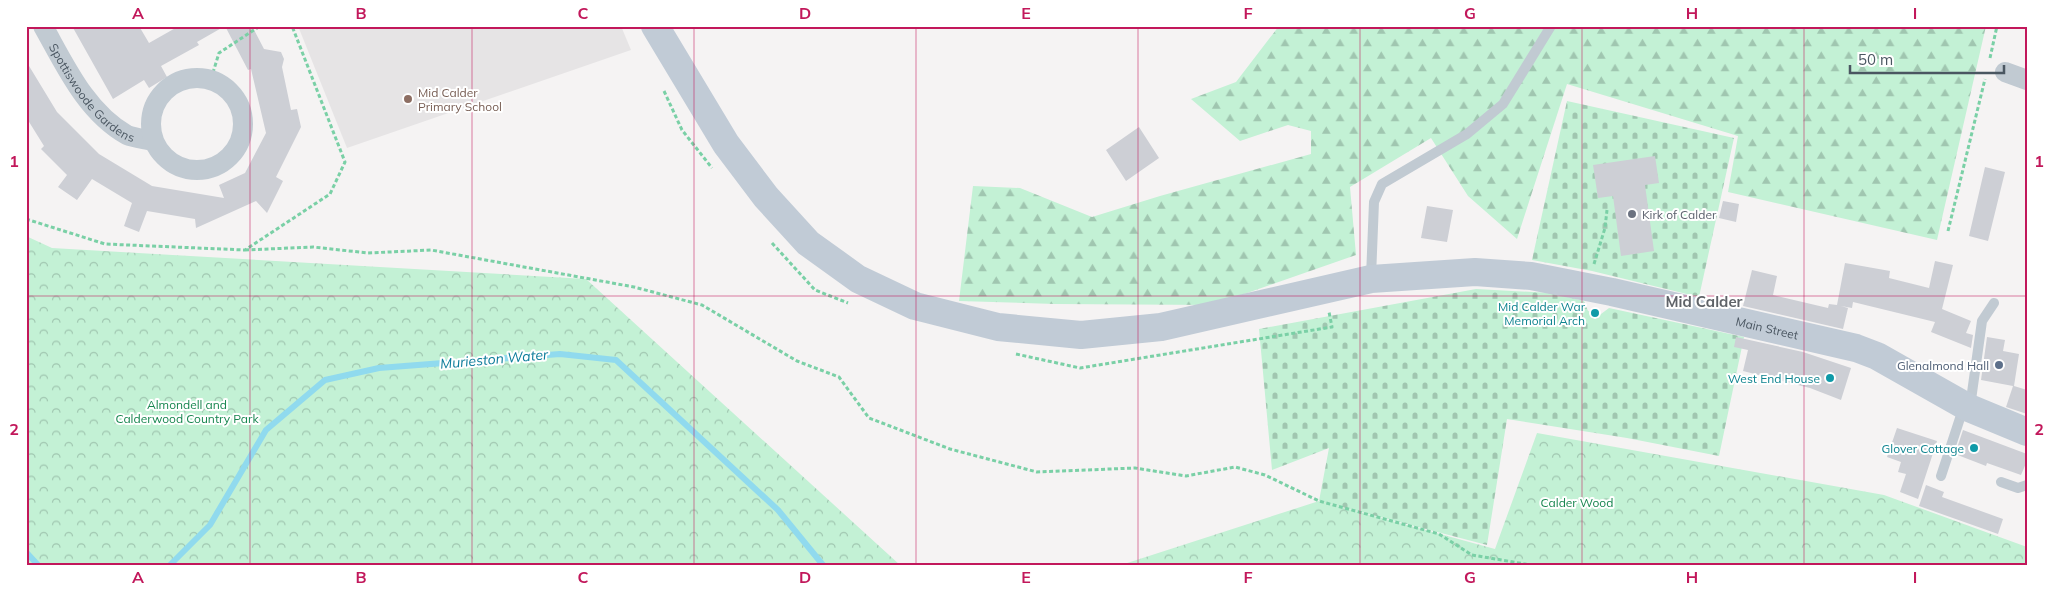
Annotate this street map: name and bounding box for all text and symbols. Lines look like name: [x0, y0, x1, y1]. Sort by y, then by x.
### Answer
text: A: [132, 3, 144, 23]
text: B: [355, 3, 367, 23]
text: C: [578, 3, 589, 23]
text: D: [799, 3, 811, 23]
text: E: [1021, 3, 1031, 23]
text: F: [1243, 3, 1253, 23]
text: G: [1464, 3, 1476, 23]
text: H: [1686, 3, 1698, 23]
text: I: [1913, 3, 1917, 23]
street label: Spottiswoode Gardens: [46, 41, 136, 145]
scale bar: [1850, 42, 2004, 74]
text: 50 m: [1858, 50, 1893, 69]
place label: Mid Calder Primary School: [418, 85, 502, 114]
marker: Mid Calder Primary School: [402, 93, 414, 105]
text: 1: [9, 151, 19, 171]
text: 1: [2034, 151, 2044, 171]
place label: Kirk of Calder: [1642, 207, 1717, 222]
marker: Kirk of Calder: [1626, 208, 1638, 220]
district label: Mid Calder: [1665, 292, 1743, 311]
place label: Mid Calder War Memorial Arch: [1498, 299, 1586, 328]
marker: Mid Calder War Memorial Arch: [1589, 307, 1601, 319]
street label: Main Street: [1734, 313, 1800, 342]
water label: Murieston Water: [439, 345, 550, 373]
place label: Glenalmond Hall: [1897, 358, 1989, 373]
marker: Glenalmond Hall: [1993, 359, 2005, 371]
place label: West End House: [1728, 371, 1820, 386]
marker: West End House: [1824, 372, 1836, 384]
park label: Almondell and Calderwood Country Park: [115, 397, 259, 426]
text: 2: [9, 419, 19, 439]
text: 2: [2034, 419, 2044, 439]
place label: Glover Cottage: [1882, 441, 1964, 456]
marker: Glover Cottage: [1968, 442, 1980, 454]
park label: Calder Wood: [1541, 495, 1613, 510]
text: A: [132, 567, 144, 587]
text: B: [355, 567, 367, 587]
text: C: [578, 567, 589, 587]
text: D: [799, 567, 811, 587]
text: E: [1021, 567, 1031, 587]
text: F: [1243, 567, 1253, 587]
text: G: [1464, 567, 1476, 587]
text: H: [1686, 567, 1698, 587]
text: I: [1913, 567, 1917, 587]

